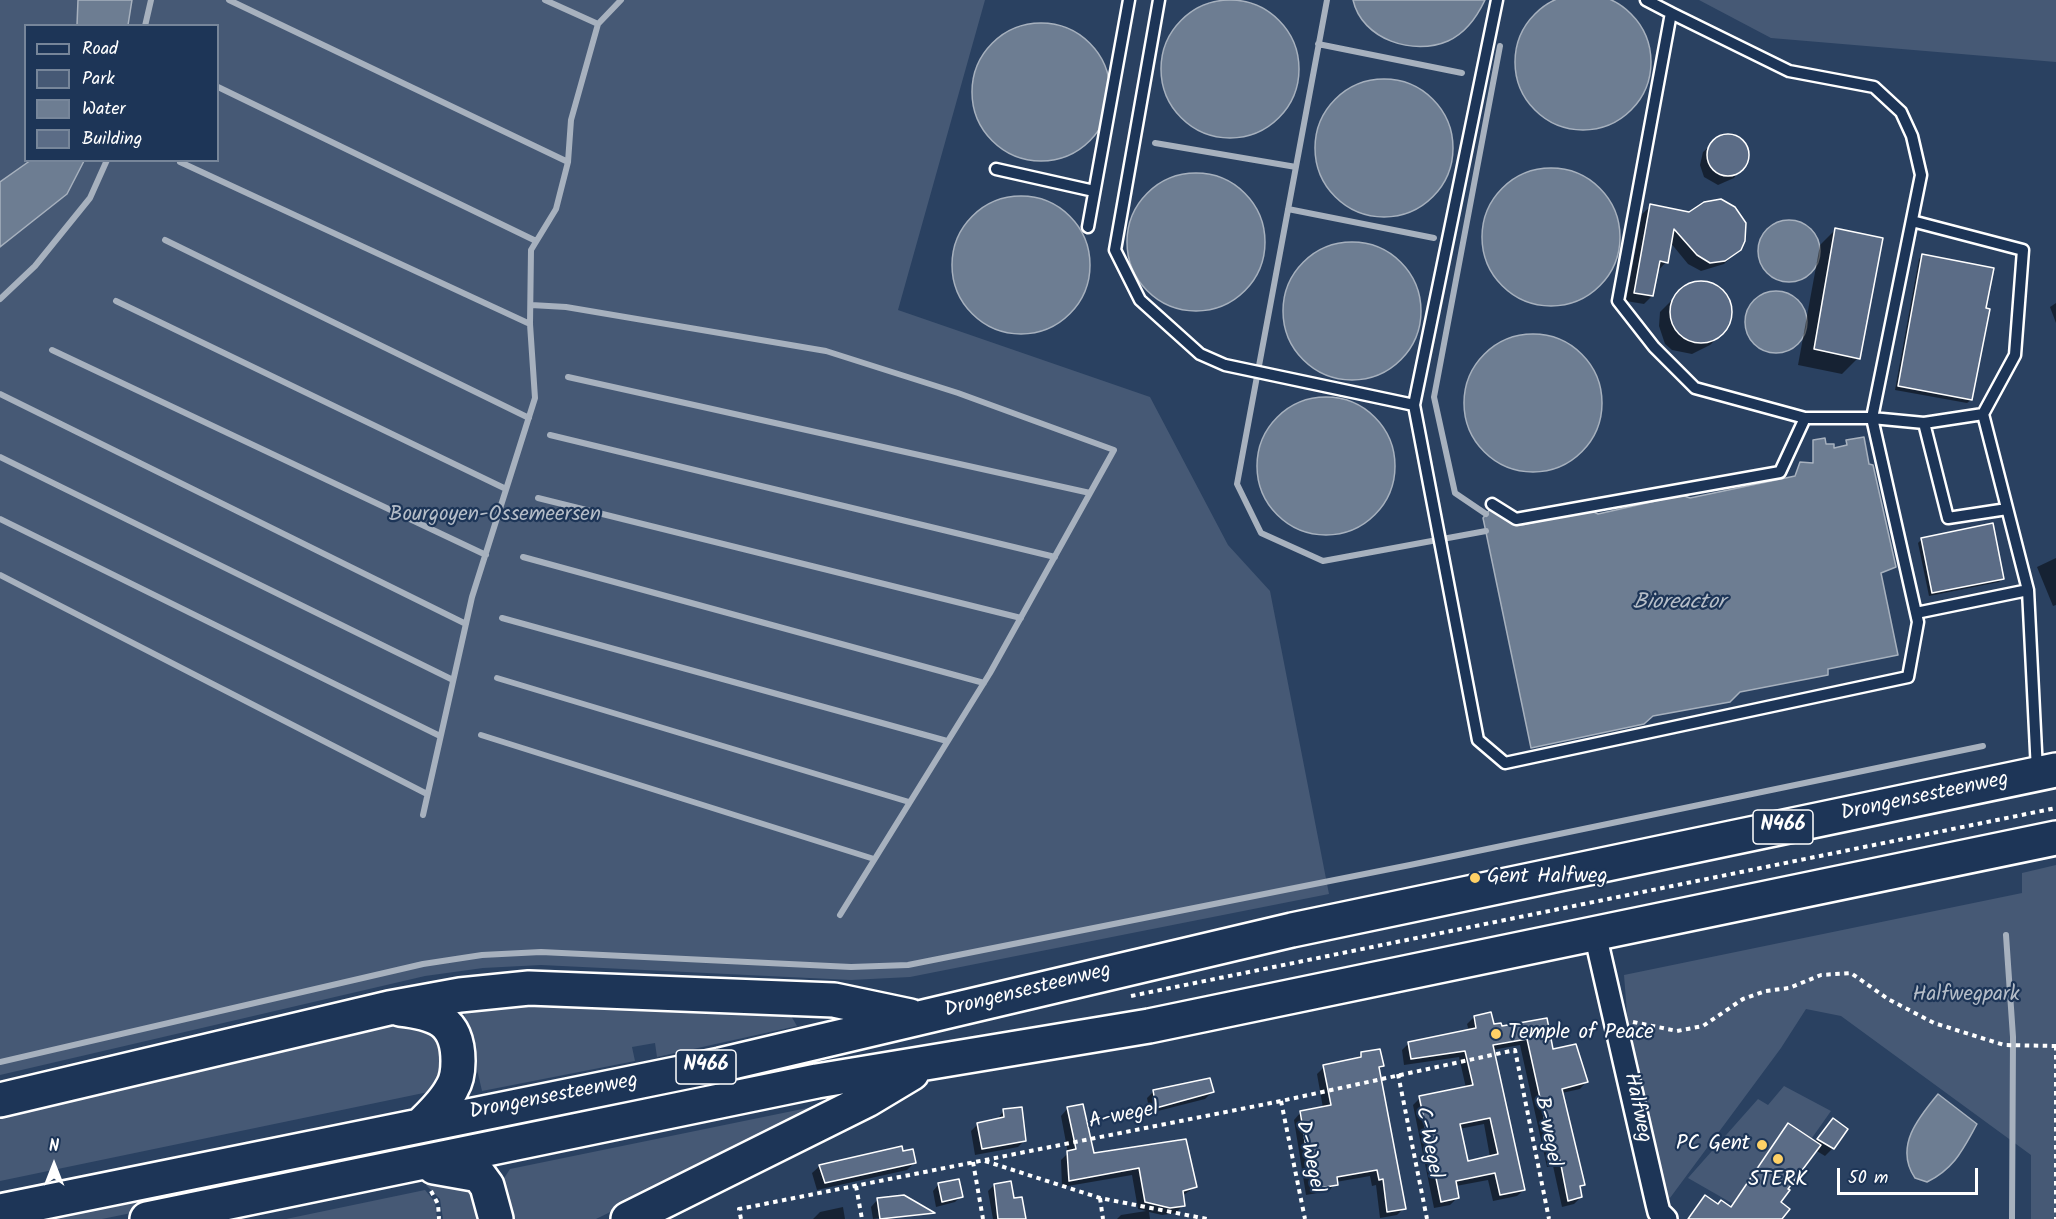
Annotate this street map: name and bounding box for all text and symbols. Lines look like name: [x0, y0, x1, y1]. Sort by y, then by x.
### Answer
legend: [24, 24, 219, 162]
text: Road: [82, 35, 118, 64]
text: Park: [82, 65, 115, 94]
text: Water: [82, 95, 126, 124]
text: Building: [82, 125, 142, 154]
park label: Bourgoyen-Ossemeersen: [389, 503, 601, 529]
water label: Bioreactor: [1633, 591, 1725, 617]
street label: Drongensesteenweg: [1839, 768, 2011, 828]
road number: N466: [1753, 810, 1813, 844]
place label: Gent Halfweg: [1487, 865, 1608, 891]
marker: Gent Halfweg: [1468, 871, 1482, 885]
street label: Drongensesteenweg: [942, 959, 1114, 1025]
park label: Halfwegpark: [1912, 983, 2020, 1009]
place label: Temple of Peace: [1508, 1021, 1654, 1047]
marker: Temple of Peace: [1489, 1027, 1503, 1041]
road number: N466: [676, 1050, 736, 1084]
street label: Drongensesteenweg: [468, 1069, 640, 1127]
street label: Halfweg: [1616, 1071, 1656, 1145]
street label: B-wegel: [1527, 1095, 1565, 1169]
street label: A-wegel: [1087, 1098, 1161, 1136]
street label: C-Wegel: [1408, 1105, 1446, 1181]
street label: D-Wegel: [1288, 1118, 1328, 1196]
place label: PC Gent: [1676, 1132, 1750, 1158]
text: N: [49, 1134, 59, 1159]
north arrow: [24, 1135, 84, 1195]
marker: PC Gent: [1755, 1138, 1769, 1152]
marker: STERK: [1771, 1152, 1785, 1166]
scale bar: [1840, 1156, 1981, 1194]
text: 50 m: [1848, 1164, 1888, 1193]
place label: STERK: [1748, 1168, 1808, 1194]

